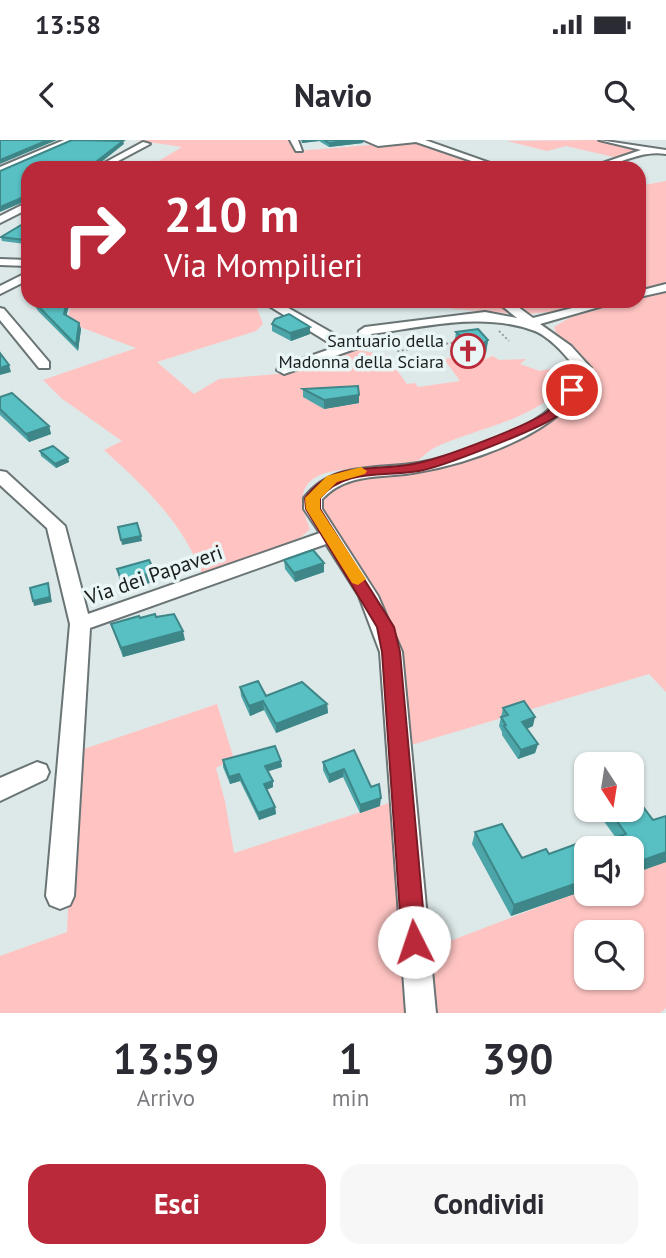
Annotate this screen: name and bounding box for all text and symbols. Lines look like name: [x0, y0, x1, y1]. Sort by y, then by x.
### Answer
text: 13:58: [35, 8, 101, 41]
text: Navio: [294, 74, 372, 116]
icon: back: [28, 76, 66, 114]
icon: search: [600, 76, 638, 114]
text: 210 m: [164, 182, 299, 246]
icon: right: [49, 189, 140, 280]
text: Via Mompilieri: [164, 244, 363, 286]
place label: Santuario della Madonna della Sciara: [279, 329, 444, 373]
church icon: Santuario della Madonna della Sciara: [449, 332, 487, 370]
pin: [542, 360, 602, 420]
icon: arrive: [553, 371, 591, 409]
street label: Via dei Papaveri: [81, 538, 226, 611]
north arrow: [574, 752, 644, 822]
map controls: [574, 752, 644, 990]
button: sound: [574, 836, 644, 906]
position arrow: [377, 905, 451, 979]
button: search: [574, 920, 644, 990]
text: 13:59: [113, 1031, 219, 1086]
text: 1: [339, 1031, 362, 1086]
text: 390: [482, 1031, 553, 1086]
text: Arrivo: [137, 1083, 195, 1112]
text: min: [332, 1083, 369, 1112]
text: m: [508, 1083, 527, 1112]
button: Esci: [28, 1164, 326, 1244]
button: Condividi: [340, 1164, 638, 1244]

